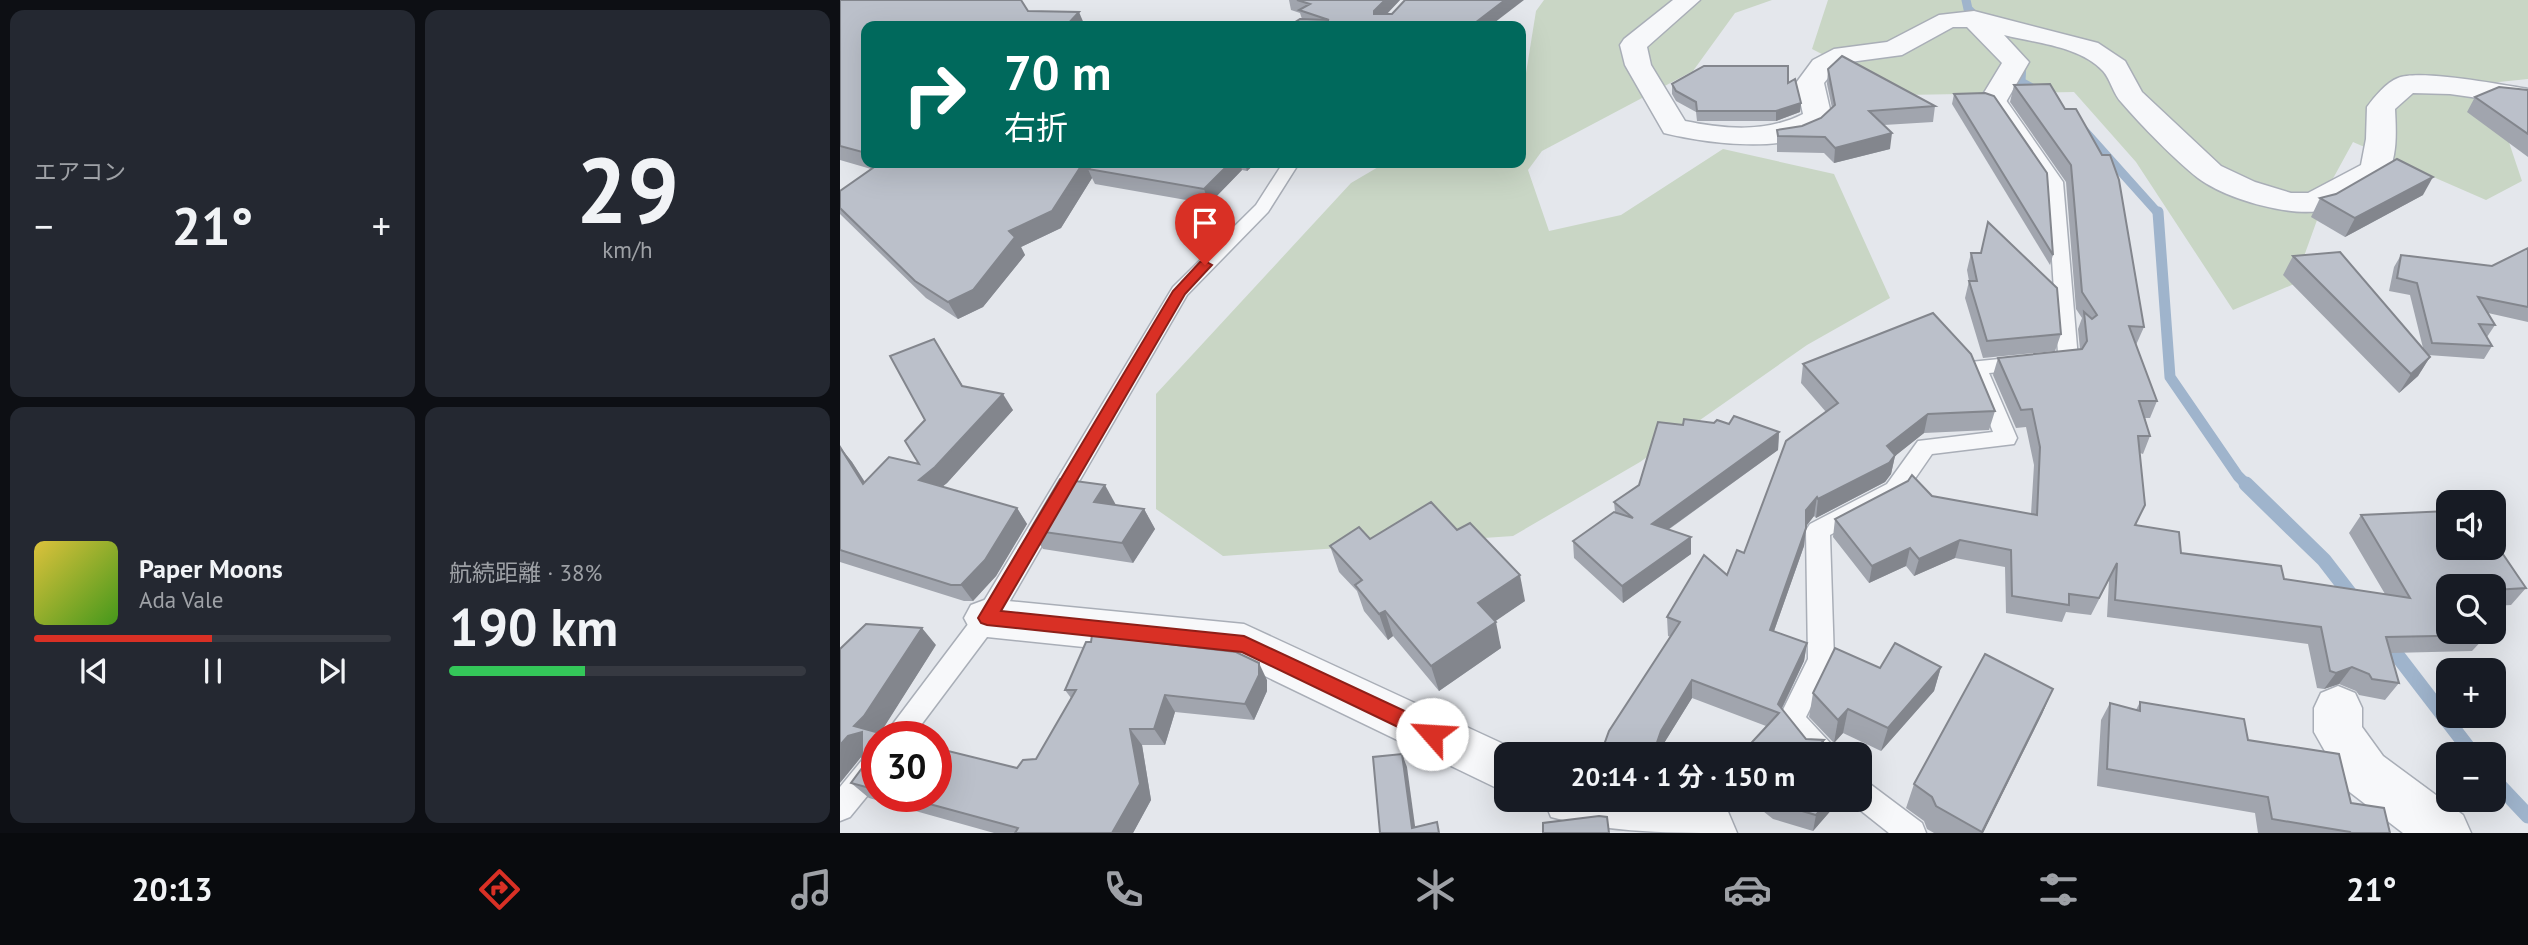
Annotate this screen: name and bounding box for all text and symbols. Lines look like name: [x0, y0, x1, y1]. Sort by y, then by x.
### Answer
text: 70 m: [1004, 40, 1111, 104]
icon: right: [889, 49, 980, 140]
text: 右折: [1004, 106, 1068, 148]
text: 29: [576, 130, 679, 248]
text: エアコン: [34, 157, 126, 186]
text: 21°: [172, 192, 253, 259]
pin: [1175, 193, 1235, 265]
text: −: [34, 201, 53, 250]
text: +: [372, 201, 391, 250]
icon: arrive: [1186, 204, 1224, 242]
text: km/h: [602, 235, 653, 264]
map controls: [2436, 490, 2506, 812]
button: sound: [2436, 490, 2506, 560]
text: Paper Moons: [139, 552, 283, 585]
text: 航続距離 · 38%: [449, 558, 602, 587]
button: search: [2436, 574, 2506, 644]
text: Ada Vale: [139, 585, 223, 614]
text: 190 km: [449, 593, 618, 660]
icon: previous: [75, 652, 113, 690]
icon: pause: [194, 652, 232, 690]
icon: next: [313, 652, 351, 690]
button: +: [2436, 658, 2506, 728]
position arrow: [1395, 697, 1469, 771]
speed limit sign: 30: [861, 721, 952, 812]
button: −: [2436, 742, 2506, 812]
text: 20:14 · 1 分 · 150 m: [1571, 760, 1795, 793]
icon: directions: [475, 865, 524, 914]
icon: music: [787, 865, 836, 914]
icon: phone: [1099, 865, 1148, 914]
icon: climate: [1411, 865, 1460, 914]
icon: car: [1723, 865, 1772, 914]
icon: filters: [2034, 865, 2083, 914]
text: 20:13: [131, 868, 213, 910]
text: 21°: [2346, 868, 2397, 910]

